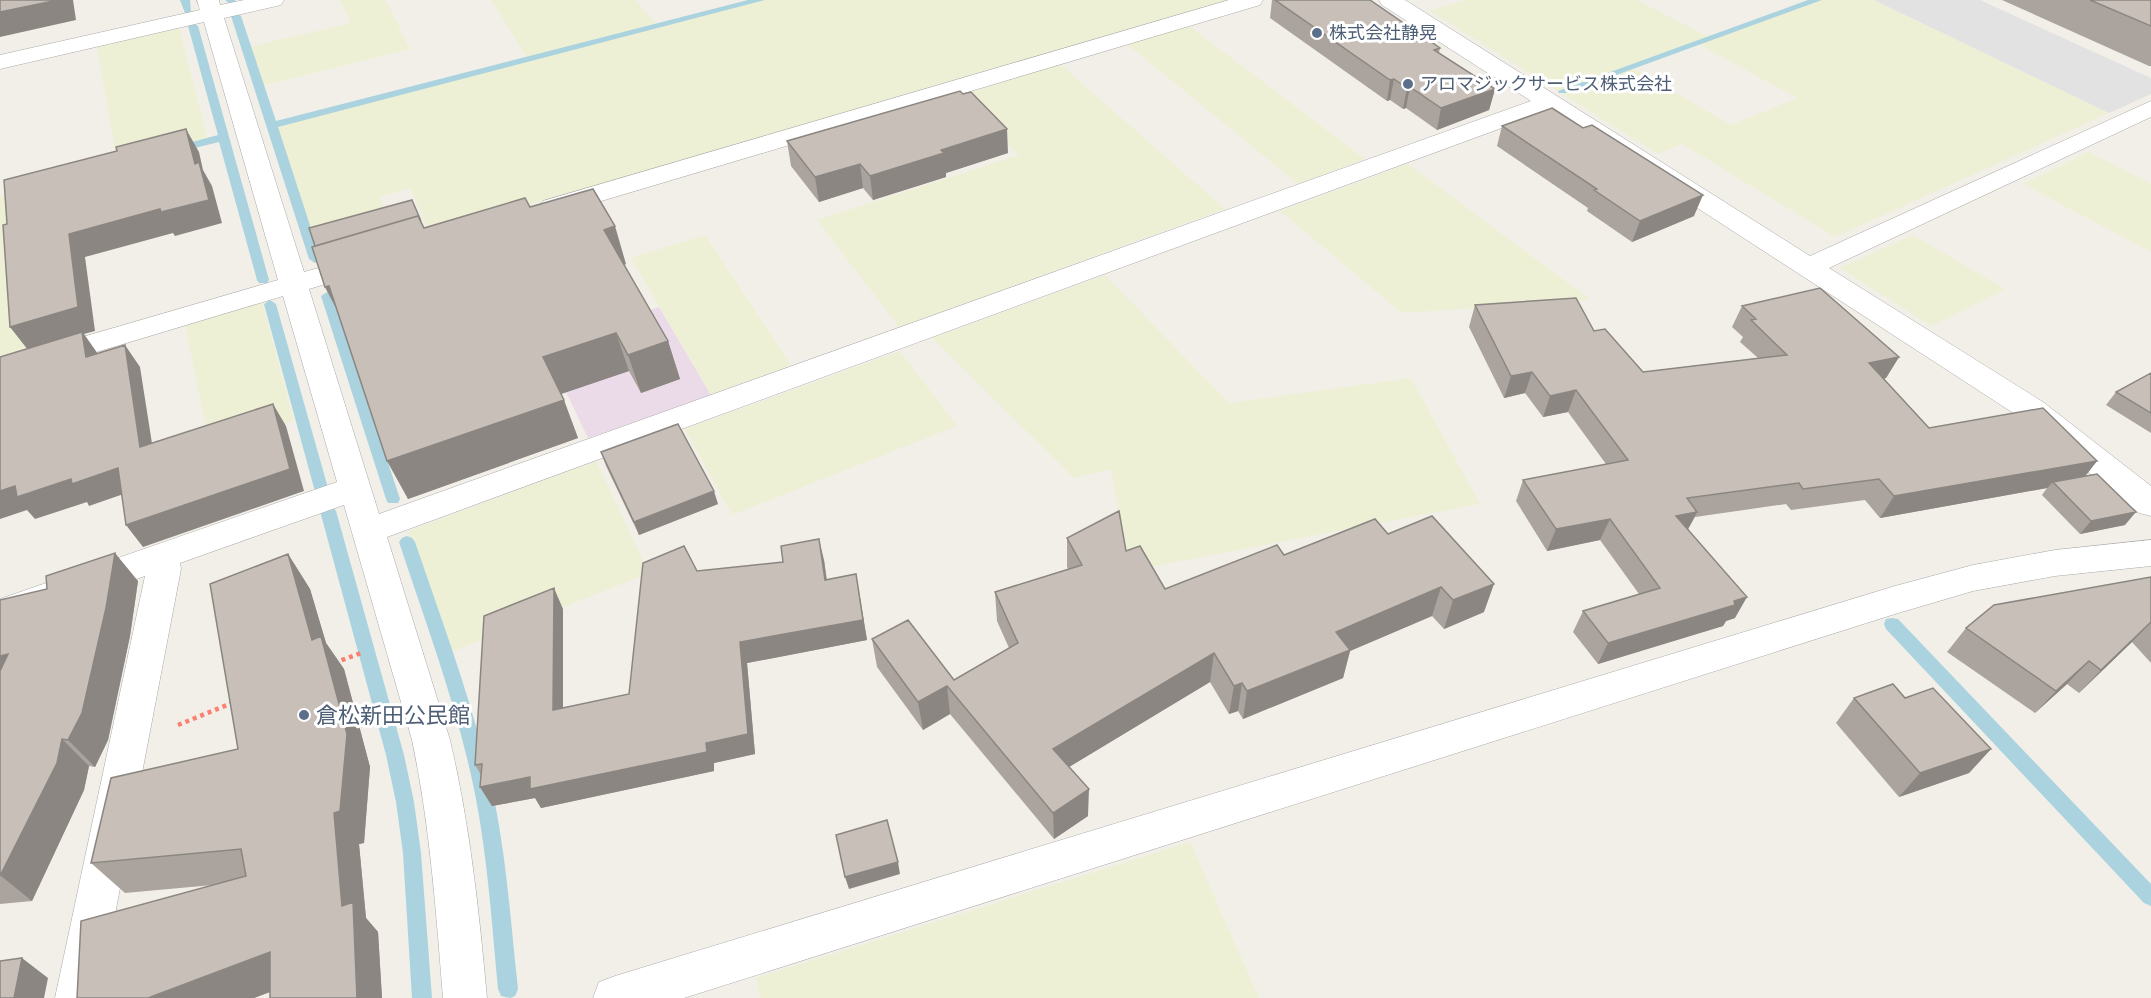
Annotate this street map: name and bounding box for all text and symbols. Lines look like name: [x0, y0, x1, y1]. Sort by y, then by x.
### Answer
place label: 株式会社静晃: [1329, 23, 1437, 44]
marker: 株式会社静晃: [1310, 26, 1324, 40]
place label: アロマジックサービス株式会社: [1420, 74, 1672, 95]
marker: アロマジックサービス株式会社: [1401, 77, 1415, 91]
place label: 倉松新田公民館: [316, 703, 470, 730]
marker: 倉松新田公民館: [297, 708, 311, 722]

